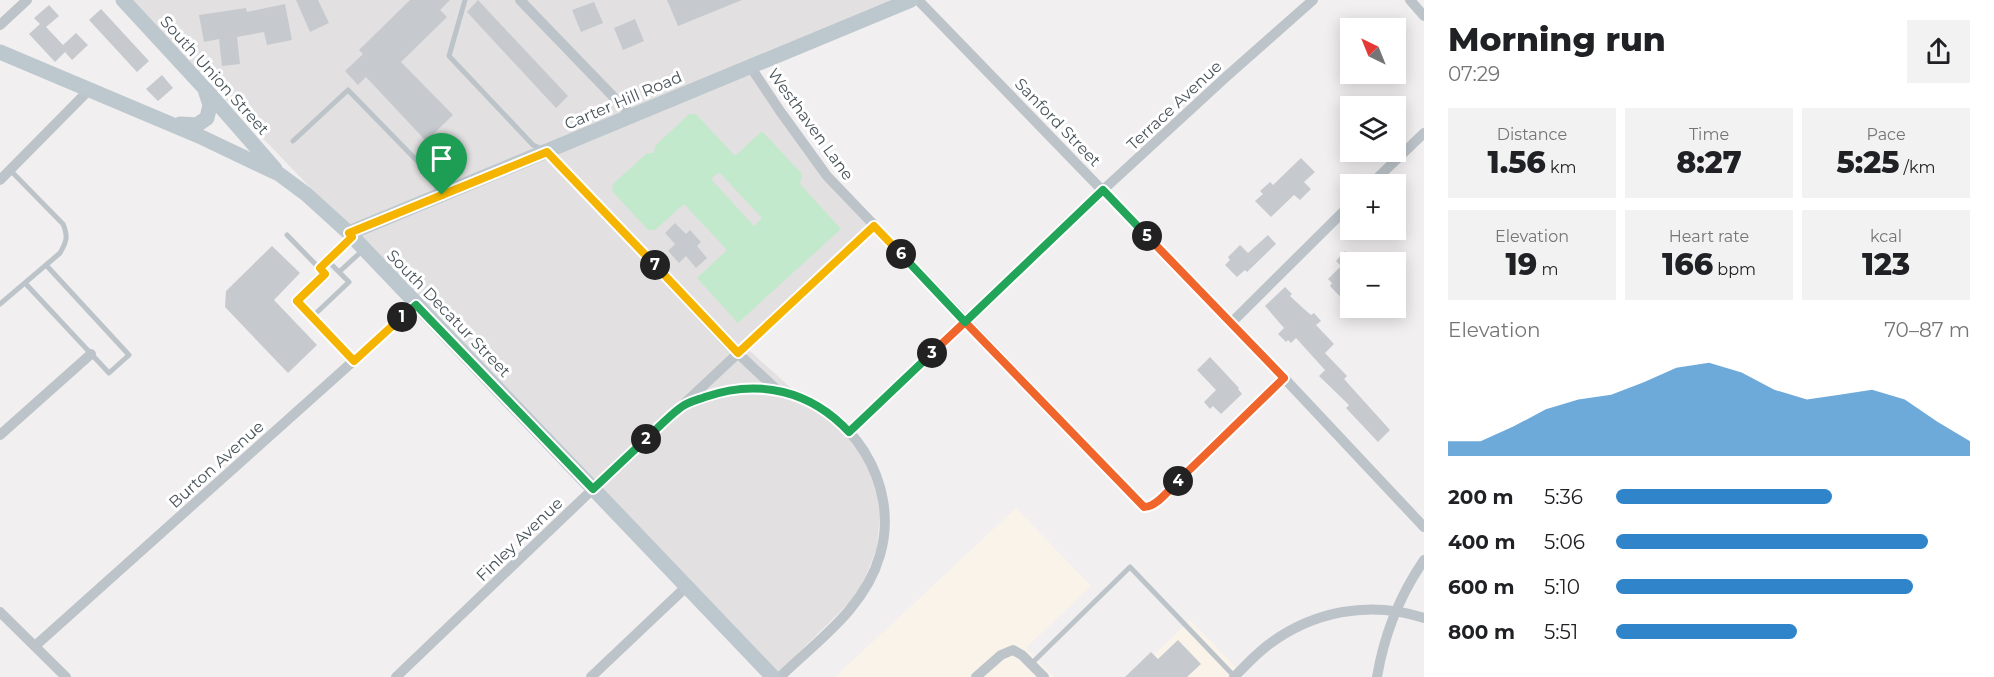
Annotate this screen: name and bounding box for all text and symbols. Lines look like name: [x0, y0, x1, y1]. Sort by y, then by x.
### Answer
street label: South Union Street: [156, 12, 273, 139]
north arrow: [1340, 18, 1406, 84]
map controls: [1340, 18, 1406, 318]
text: Morning run: [1448, 19, 1666, 59]
button: share: [1907, 20, 1970, 83]
street label: Terrace Avenue: [1123, 57, 1226, 154]
text: 07:29: [1448, 62, 1500, 86]
street label: Westhaven Lane: [764, 65, 857, 184]
street label: Carter Hill Road: [562, 67, 685, 134]
street label: Sanford Street: [1011, 74, 1105, 171]
button: layers: [1340, 96, 1406, 162]
text: Distance: [1497, 125, 1567, 144]
text: Time: [1689, 125, 1729, 144]
text: Pace: [1866, 125, 1906, 144]
pin: [416, 133, 467, 195]
icon: arrive: [425, 142, 458, 175]
text: 1.56: [1488, 144, 1546, 181]
text: 8:27: [1676, 144, 1742, 181]
text: 5:25: [1837, 144, 1899, 181]
text: km: [1546, 158, 1576, 177]
text: /km: [1899, 158, 1935, 177]
button: +: [1340, 174, 1406, 240]
pin: 5: [1132, 221, 1162, 251]
text: 5: [1142, 226, 1152, 245]
text: Elevation: [1495, 227, 1569, 246]
text: Heart rate: [1669, 227, 1749, 246]
text: kcal: [1870, 227, 1902, 246]
pin: 6: [886, 239, 916, 269]
text: 6: [896, 244, 906, 263]
street label: South Decatur Street: [383, 246, 515, 381]
text: 19: [1506, 246, 1537, 283]
text: 166: [1662, 246, 1713, 283]
text: 123: [1862, 246, 1910, 283]
pin: 7: [640, 250, 670, 280]
button: −: [1340, 252, 1406, 318]
text: 7: [650, 255, 660, 274]
text: m: [1537, 260, 1558, 279]
text: bpm: [1713, 260, 1756, 279]
pin: 1: [387, 302, 417, 332]
text: 1: [399, 307, 405, 326]
text: Elevation: [1448, 318, 1540, 342]
text: 70–87 m: [1884, 318, 1970, 342]
pin: 3: [917, 338, 947, 368]
text: 3: [927, 343, 937, 362]
street label: Burton Avenue: [165, 417, 268, 512]
pin: 2: [631, 424, 661, 454]
text: 2: [641, 429, 651, 448]
pin: 4: [1163, 466, 1193, 496]
text: 4: [1172, 471, 1184, 490]
text: 200 m: [1448, 485, 1514, 509]
text: 5:36: [1544, 485, 1583, 509]
street label: Finley Avenue: [472, 494, 566, 585]
text: 400 m: [1448, 530, 1516, 554]
text: 5:06: [1544, 530, 1585, 554]
text: 600 m: [1448, 575, 1515, 599]
text: 5:10: [1544, 575, 1580, 599]
text: 800 m: [1448, 620, 1515, 644]
text: 5:51: [1544, 620, 1578, 644]

